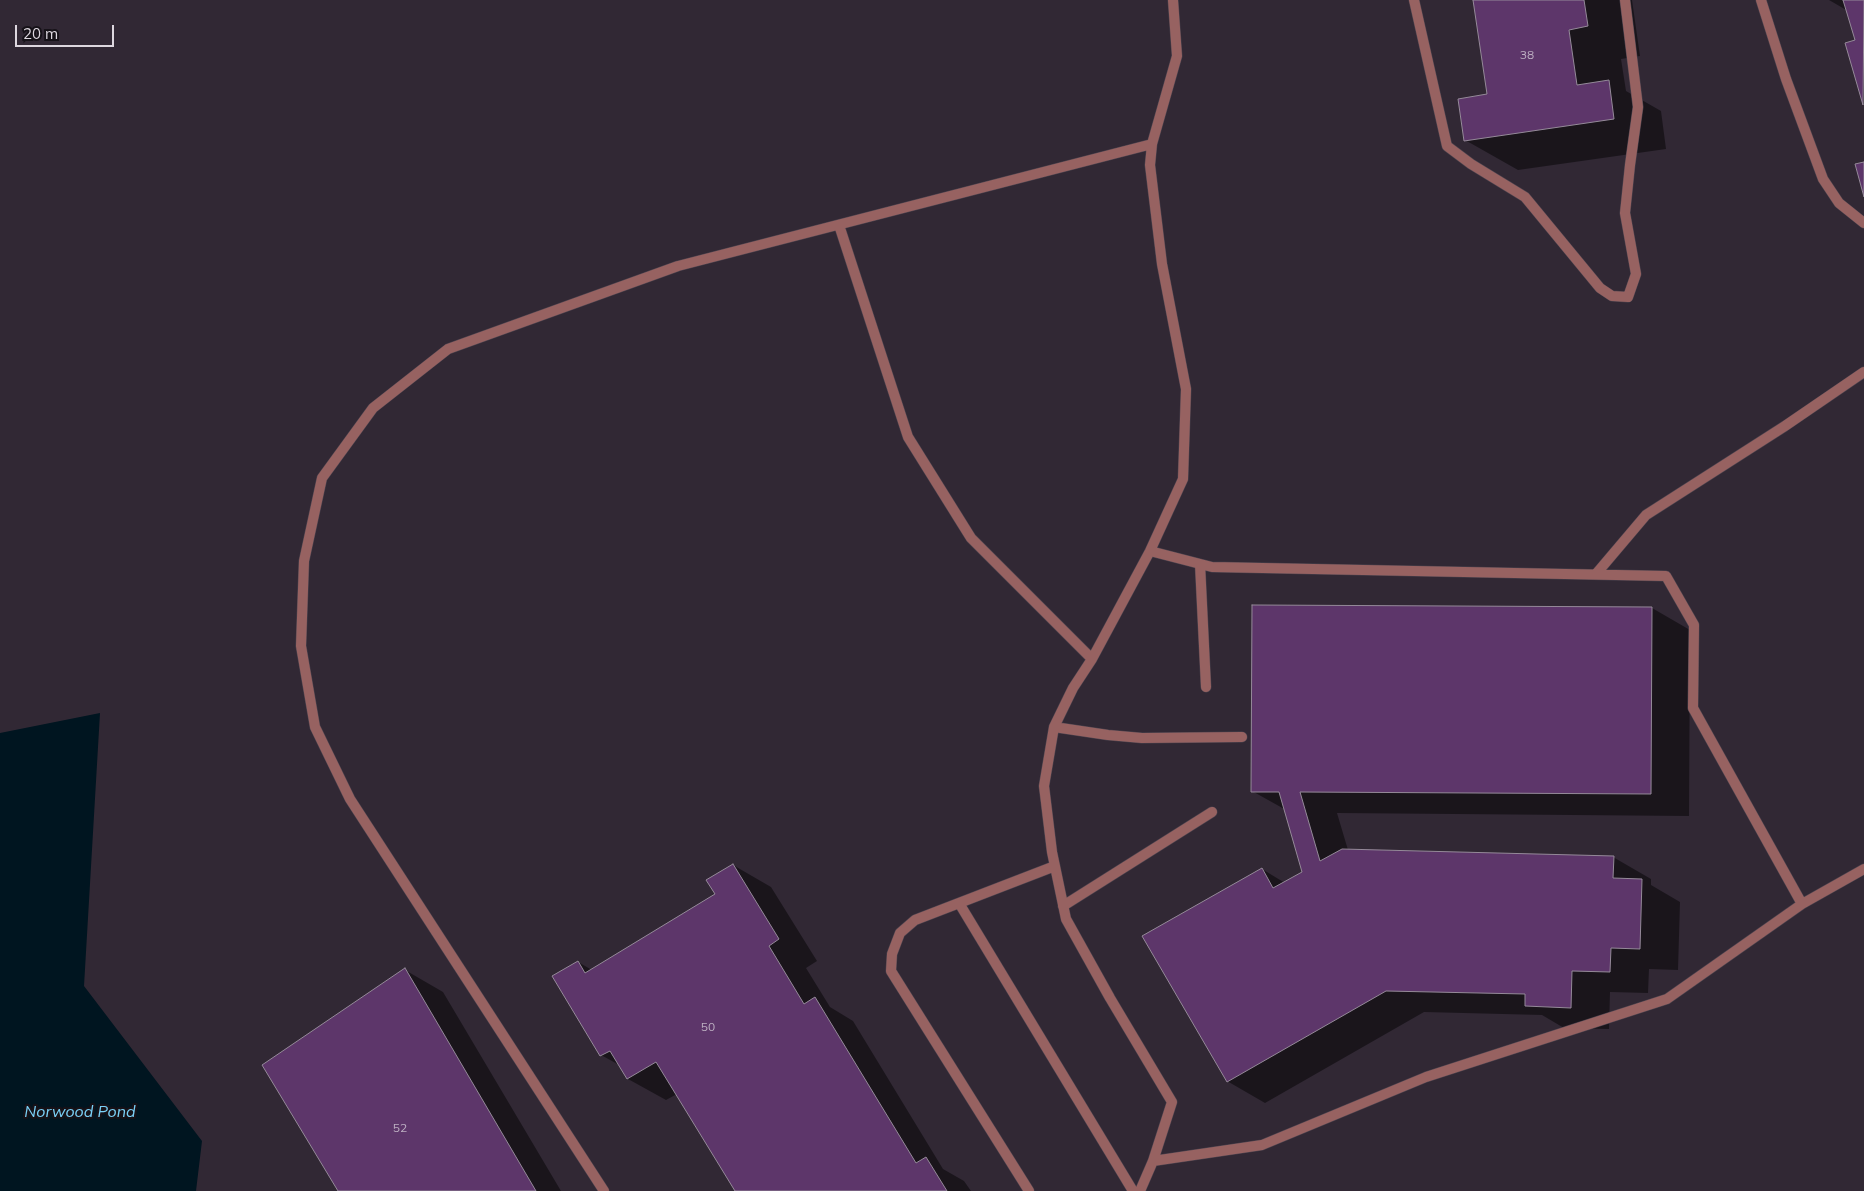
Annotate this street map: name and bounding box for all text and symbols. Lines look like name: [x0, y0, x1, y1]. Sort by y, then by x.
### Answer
scale bar: [18, 15, 116, 47]
text: 20 m: [23, 24, 58, 43]
house number: 38: [1520, 48, 1534, 62]
house number: 50: [701, 1020, 715, 1034]
water label: Norwood Pond: [24, 1102, 136, 1122]
house number: 52: [393, 1121, 407, 1135]

